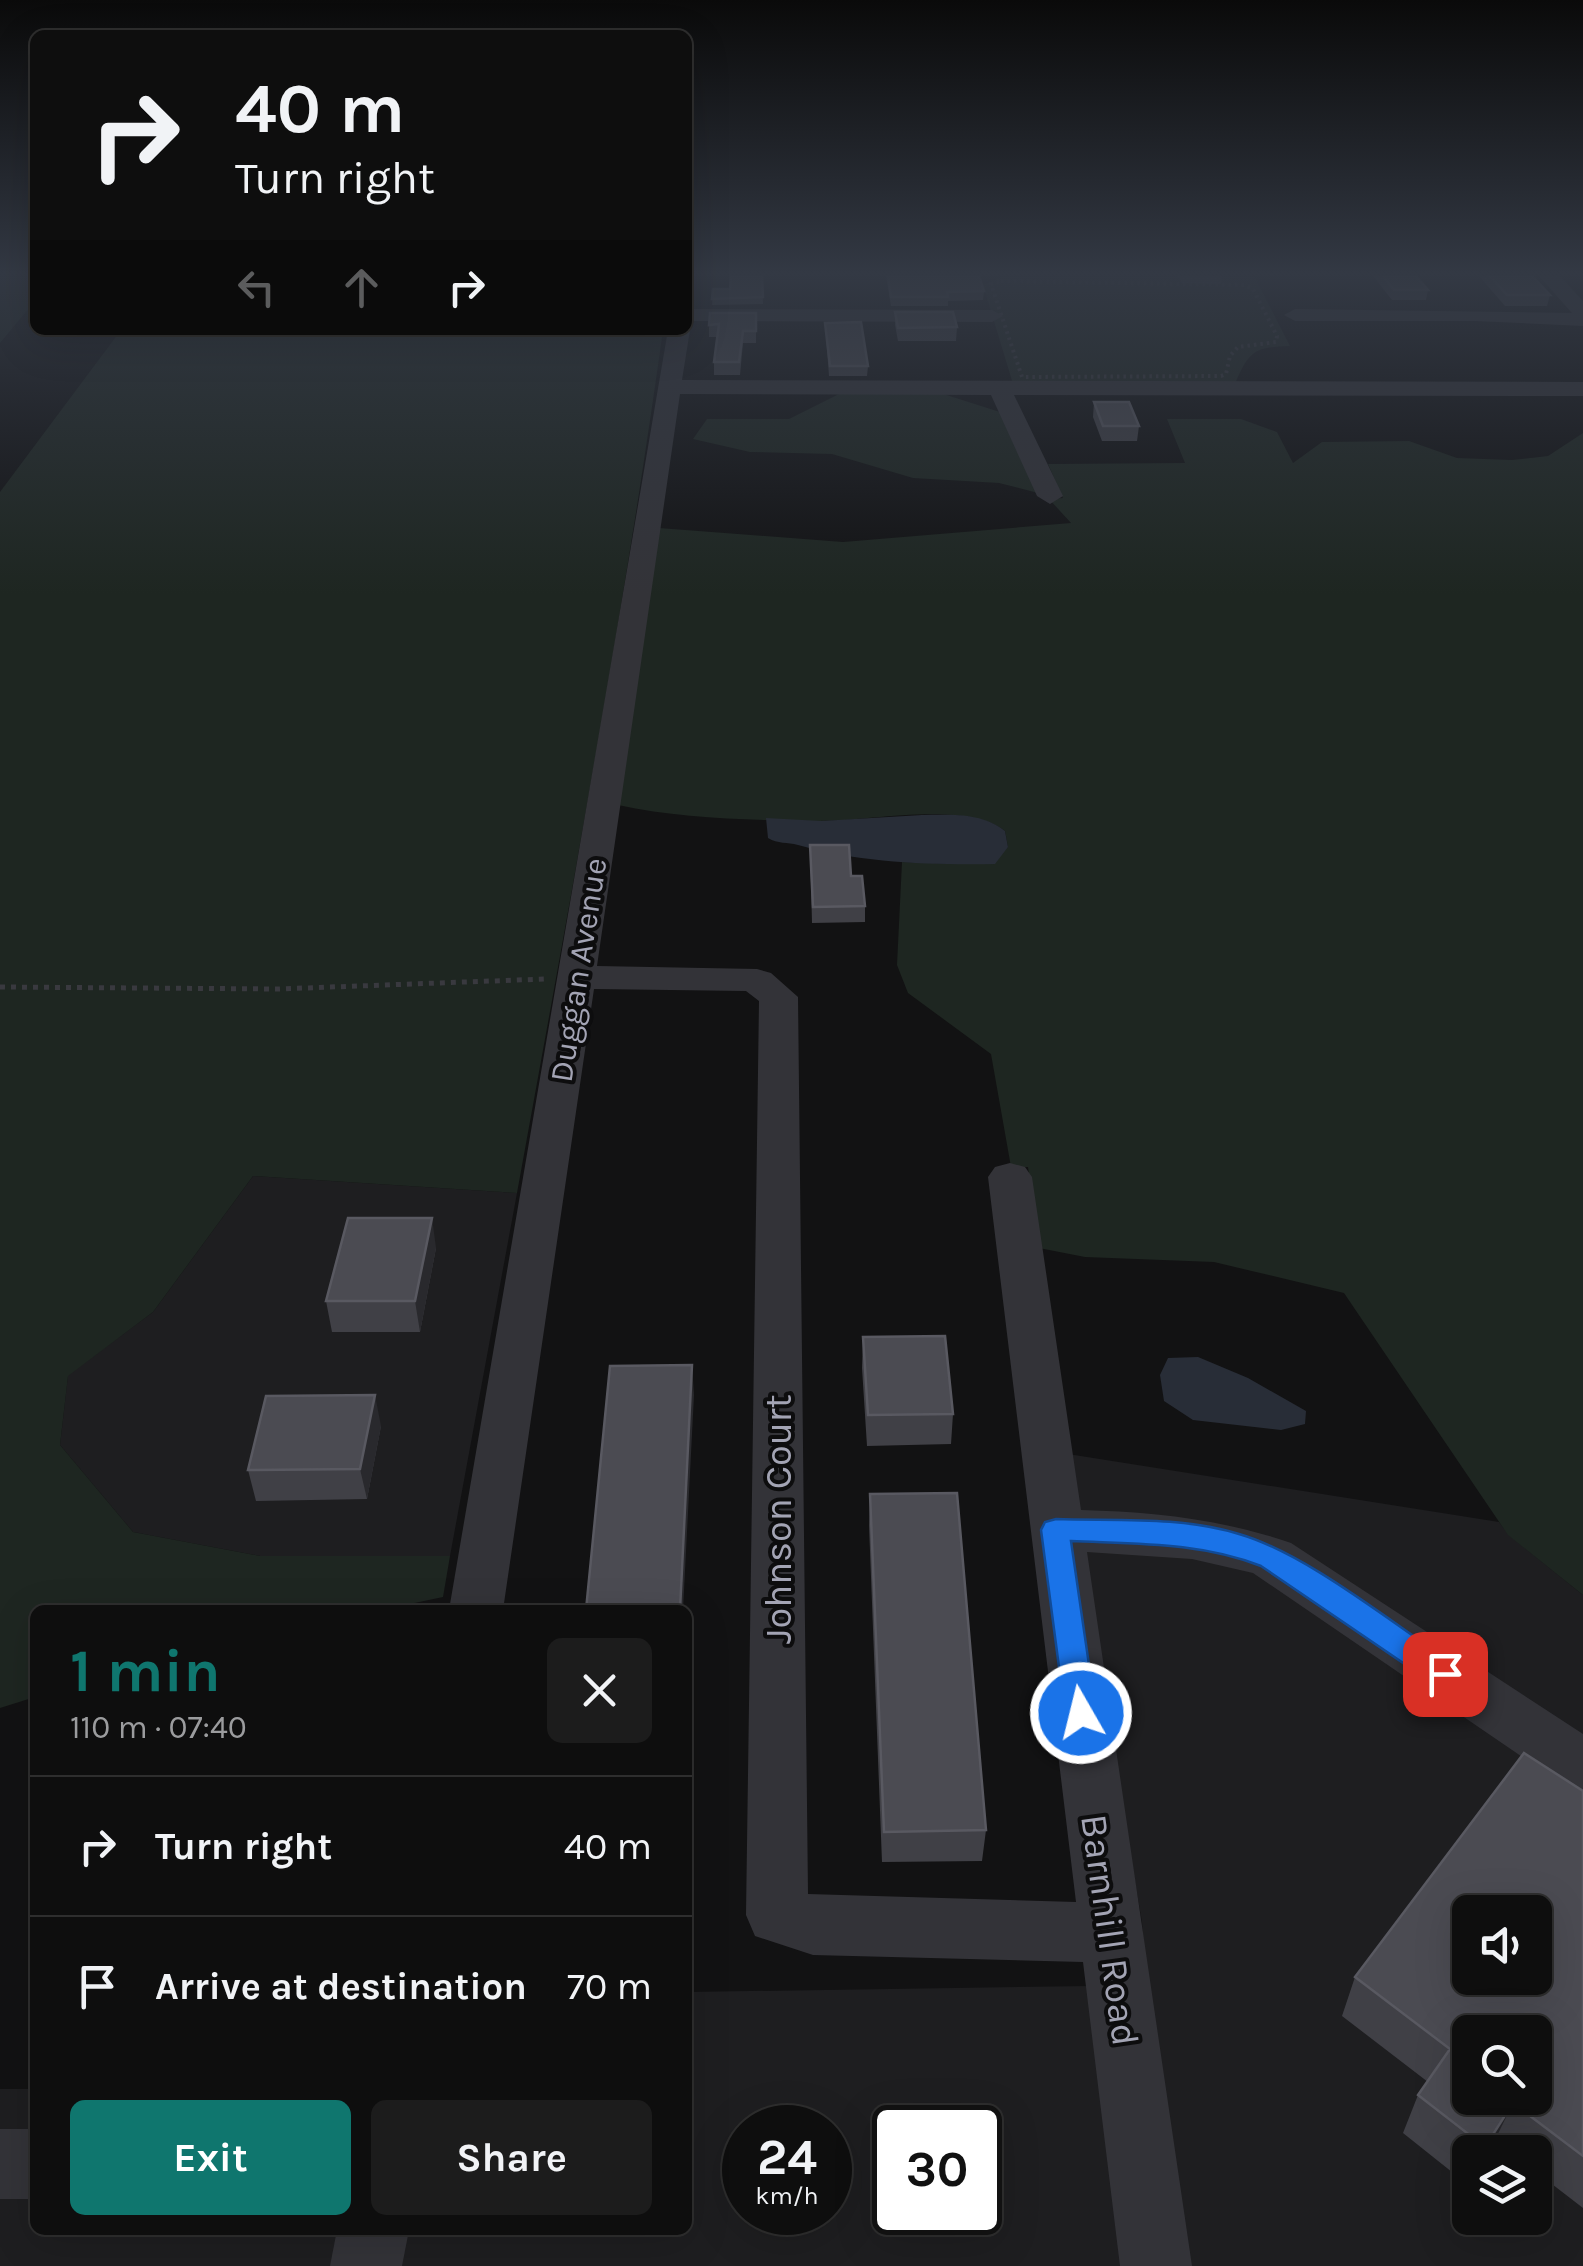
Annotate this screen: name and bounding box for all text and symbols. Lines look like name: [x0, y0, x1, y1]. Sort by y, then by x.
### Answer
text: 40 m: [235, 68, 405, 150]
icon: right: [70, 70, 200, 200]
text: Turn right: [235, 152, 435, 204]
icon: left: [229, 260, 284, 315]
icon: ahead: [334, 260, 389, 315]
icon: right: [439, 260, 494, 315]
street label: Duggan Avenue: [543, 855, 614, 1085]
street label: Johnson Court: [756, 1394, 801, 1644]
pin: [1403, 1632, 1488, 1717]
text: 1 min: [70, 1636, 221, 1706]
button: close: [547, 1638, 652, 1743]
icon: arrive: [1418, 1647, 1473, 1702]
position arrow: [1029, 1661, 1133, 1765]
text: 110 m · 07:40: [70, 1709, 247, 1746]
street label: Barnhill Road: [1071, 1811, 1148, 2049]
icon: right: [70, 1819, 125, 1874]
text: Turn right: [155, 1824, 332, 1869]
text: 40 m: [564, 1824, 652, 1869]
map controls: [1452, 1895, 1552, 2235]
button: sound: [1452, 1895, 1552, 1995]
icon: arrive: [70, 1959, 125, 2014]
text: Arrive at destination: [155, 1964, 527, 2009]
text: 70 m: [567, 1964, 652, 2009]
button: search: [1452, 2015, 1552, 2115]
button: Exit: [70, 2100, 351, 2215]
button: Share: [371, 2100, 652, 2215]
speed limit sign: 30: [872, 2105, 1002, 2235]
text: 24: [757, 2128, 817, 2187]
button: layers: [1452, 2135, 1552, 2235]
text: km/h: [755, 2181, 819, 2210]

